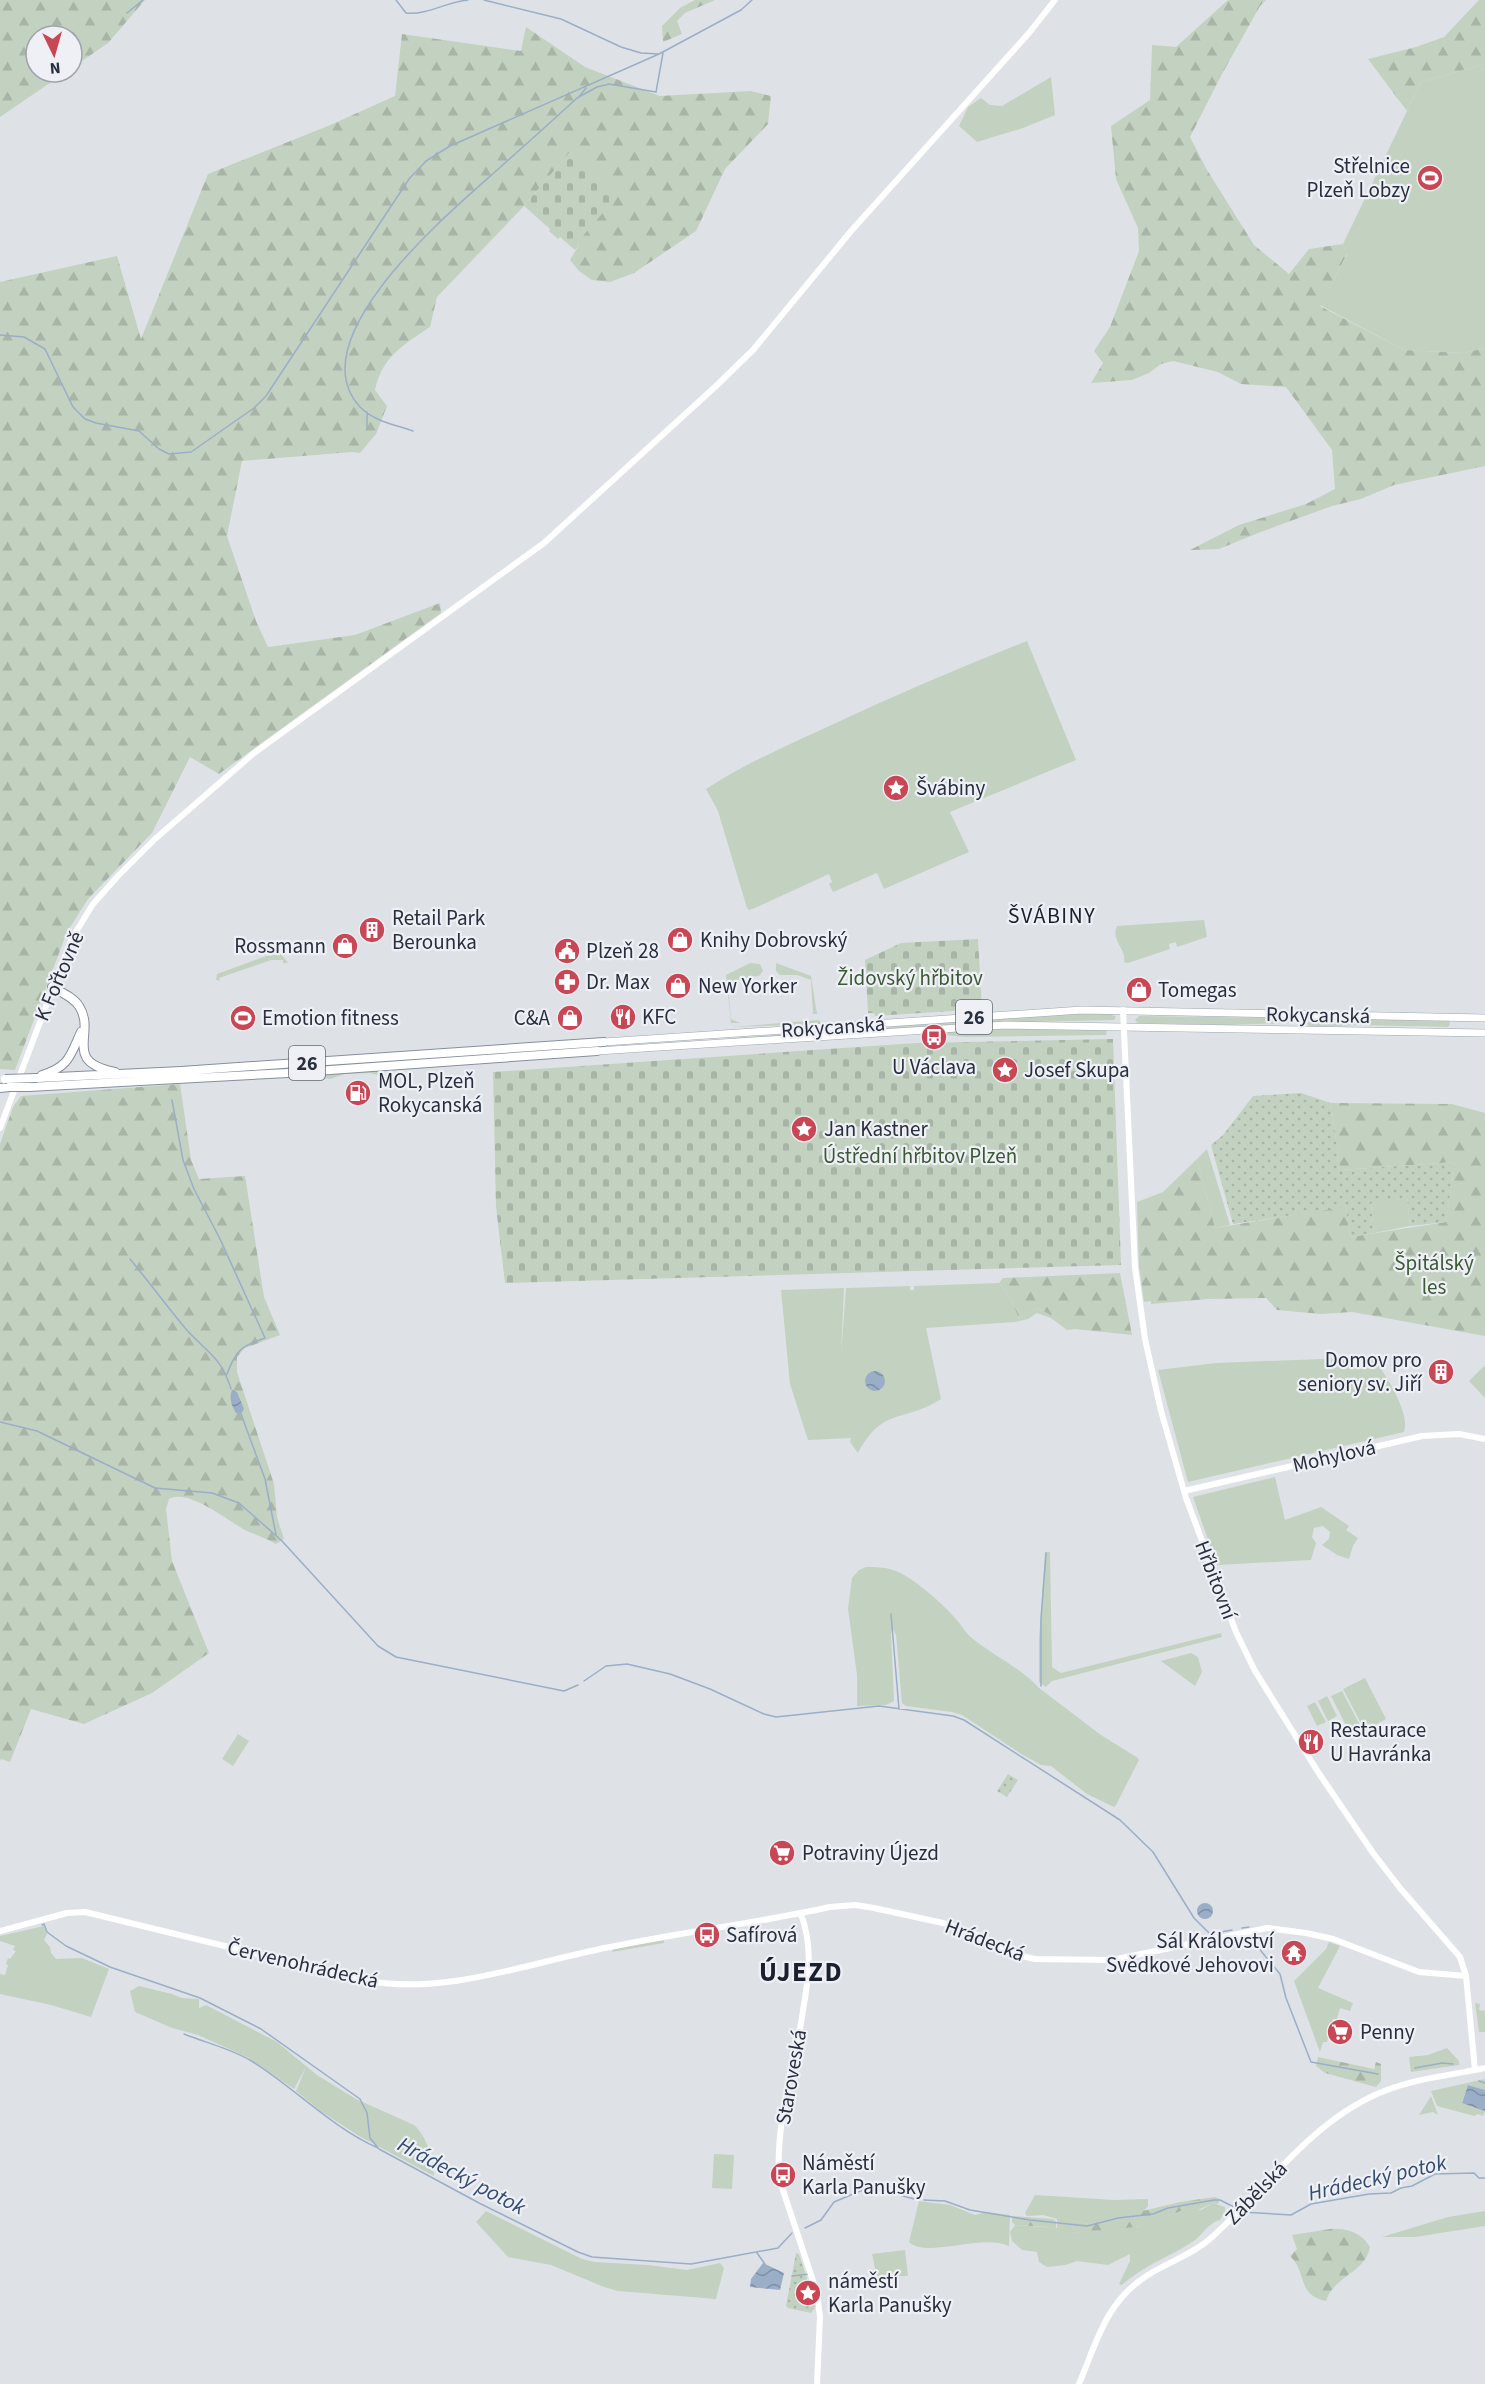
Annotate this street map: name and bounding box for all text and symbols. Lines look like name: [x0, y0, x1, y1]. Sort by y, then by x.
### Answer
north arrow: [24, 24, 84, 84]
text: N: [49, 57, 61, 79]
place label: Střelnice Plzeň Lobzy: [1306, 151, 1410, 205]
sports icon: Střelnice Plzeň Lobzy: [1415, 163, 1445, 193]
place icon: Švábiny: [881, 773, 911, 803]
place label: Švábiny: [916, 773, 985, 803]
district label: ŠVÁBINY: [1008, 900, 1096, 932]
place label: Retail Park Berounka: [392, 903, 486, 957]
building icon: Retail Park Berounka: [357, 915, 387, 945]
shop icon: Knihy Dobrovský: [665, 925, 695, 955]
place label: Knihy Dobrovský: [700, 925, 848, 955]
street label: K Fořtovně: [27, 926, 91, 1026]
place label: Rossmann: [234, 931, 326, 961]
shop icon: Rossmann: [330, 931, 360, 961]
public building icon: Plzeň 28: [552, 936, 582, 966]
place label: Plzeň 28: [586, 936, 659, 966]
park label: Židovský hřbitov: [837, 963, 983, 993]
pharmacy icon: Dr. Max: [552, 967, 582, 997]
place label: Dr. Max: [586, 967, 650, 997]
shop icon: New Yorker: [663, 971, 693, 1001]
place label: New Yorker: [698, 971, 798, 1001]
shop icon: Tomegas: [1124, 975, 1154, 1005]
place label: Tomegas: [1158, 975, 1237, 1005]
street label: Rokycanská: [1266, 999, 1370, 1031]
road number: 26: [956, 1000, 992, 1034]
restaurant icon: KFC: [608, 1002, 638, 1032]
place label: KFC: [642, 1002, 676, 1032]
sports icon: Emotion fitness: [228, 1003, 258, 1033]
place label: Emotion fitness: [262, 1003, 399, 1033]
place label: C&A: [514, 1003, 551, 1033]
shop icon: C&A: [555, 1003, 585, 1033]
street label: Rokycanská: [780, 1008, 886, 1046]
bus stop icon: U Václava: [919, 1022, 949, 1052]
road number: 26: [289, 1046, 325, 1080]
place label: U Václava: [892, 1052, 976, 1082]
place icon: Josef Skupa: [990, 1055, 1020, 1085]
place label: Josef Skupa: [1024, 1055, 1130, 1085]
place label: MOL, Plzeň Rokycanská: [378, 1066, 482, 1120]
fuel station icon: MOL, Plzeň Rokycanská: [343, 1078, 373, 1108]
place icon: Jan Kastner: [789, 1114, 819, 1144]
place label: Jan Kastner: [824, 1114, 928, 1144]
park label: Ústřední hřbitov Plzeň: [823, 1141, 1017, 1171]
park label: Špitálský les: [1394, 1248, 1474, 1302]
place label: Domov pro seniory sv. Jiří: [1298, 1345, 1423, 1399]
building icon: Domov pro seniory sv. Jiří: [1426, 1357, 1456, 1387]
street label: Mohylová: [1289, 1432, 1379, 1480]
street label: Hřbitovní: [1187, 1536, 1245, 1625]
place label: Restaurace U Havránka: [1330, 1715, 1431, 1769]
restaurant icon: Restaurace U Havránka: [1296, 1727, 1326, 1757]
supermarket icon: Potraviny Újezd: [767, 1838, 797, 1868]
place label: Potraviny Újezd: [802, 1838, 939, 1868]
street label: Hrádecká: [941, 1911, 1029, 1969]
bus stop icon: Safírová: [692, 1920, 722, 1950]
place label: Safírová: [726, 1920, 797, 1950]
place label: Sál Království Svědkové Jehovovi: [1106, 1926, 1275, 1980]
street label: Červenohrádecká: [224, 1932, 382, 1996]
temple icon: Sál Království Svědkové Jehovovi: [1279, 1938, 1309, 1968]
district label: ÚJEZD: [759, 1953, 843, 1992]
supermarket icon: Penny: [1325, 2017, 1355, 2047]
place label: Penny: [1360, 2017, 1415, 2047]
street label: Staroveská: [768, 2027, 814, 2127]
water label: Hrádecký potok: [392, 2129, 532, 2223]
water label: Hrádecký potok: [1305, 2146, 1450, 2209]
place label: Náměstí Karla Panušky: [802, 2148, 926, 2202]
street label: Zábělská: [1218, 2154, 1294, 2232]
bus stop icon: Náměstí Karla Panušky: [768, 2160, 798, 2190]
place label: náměstí Karla Panušky: [828, 2266, 952, 2320]
place icon: náměstí Karla Panušky: [793, 2278, 823, 2308]

